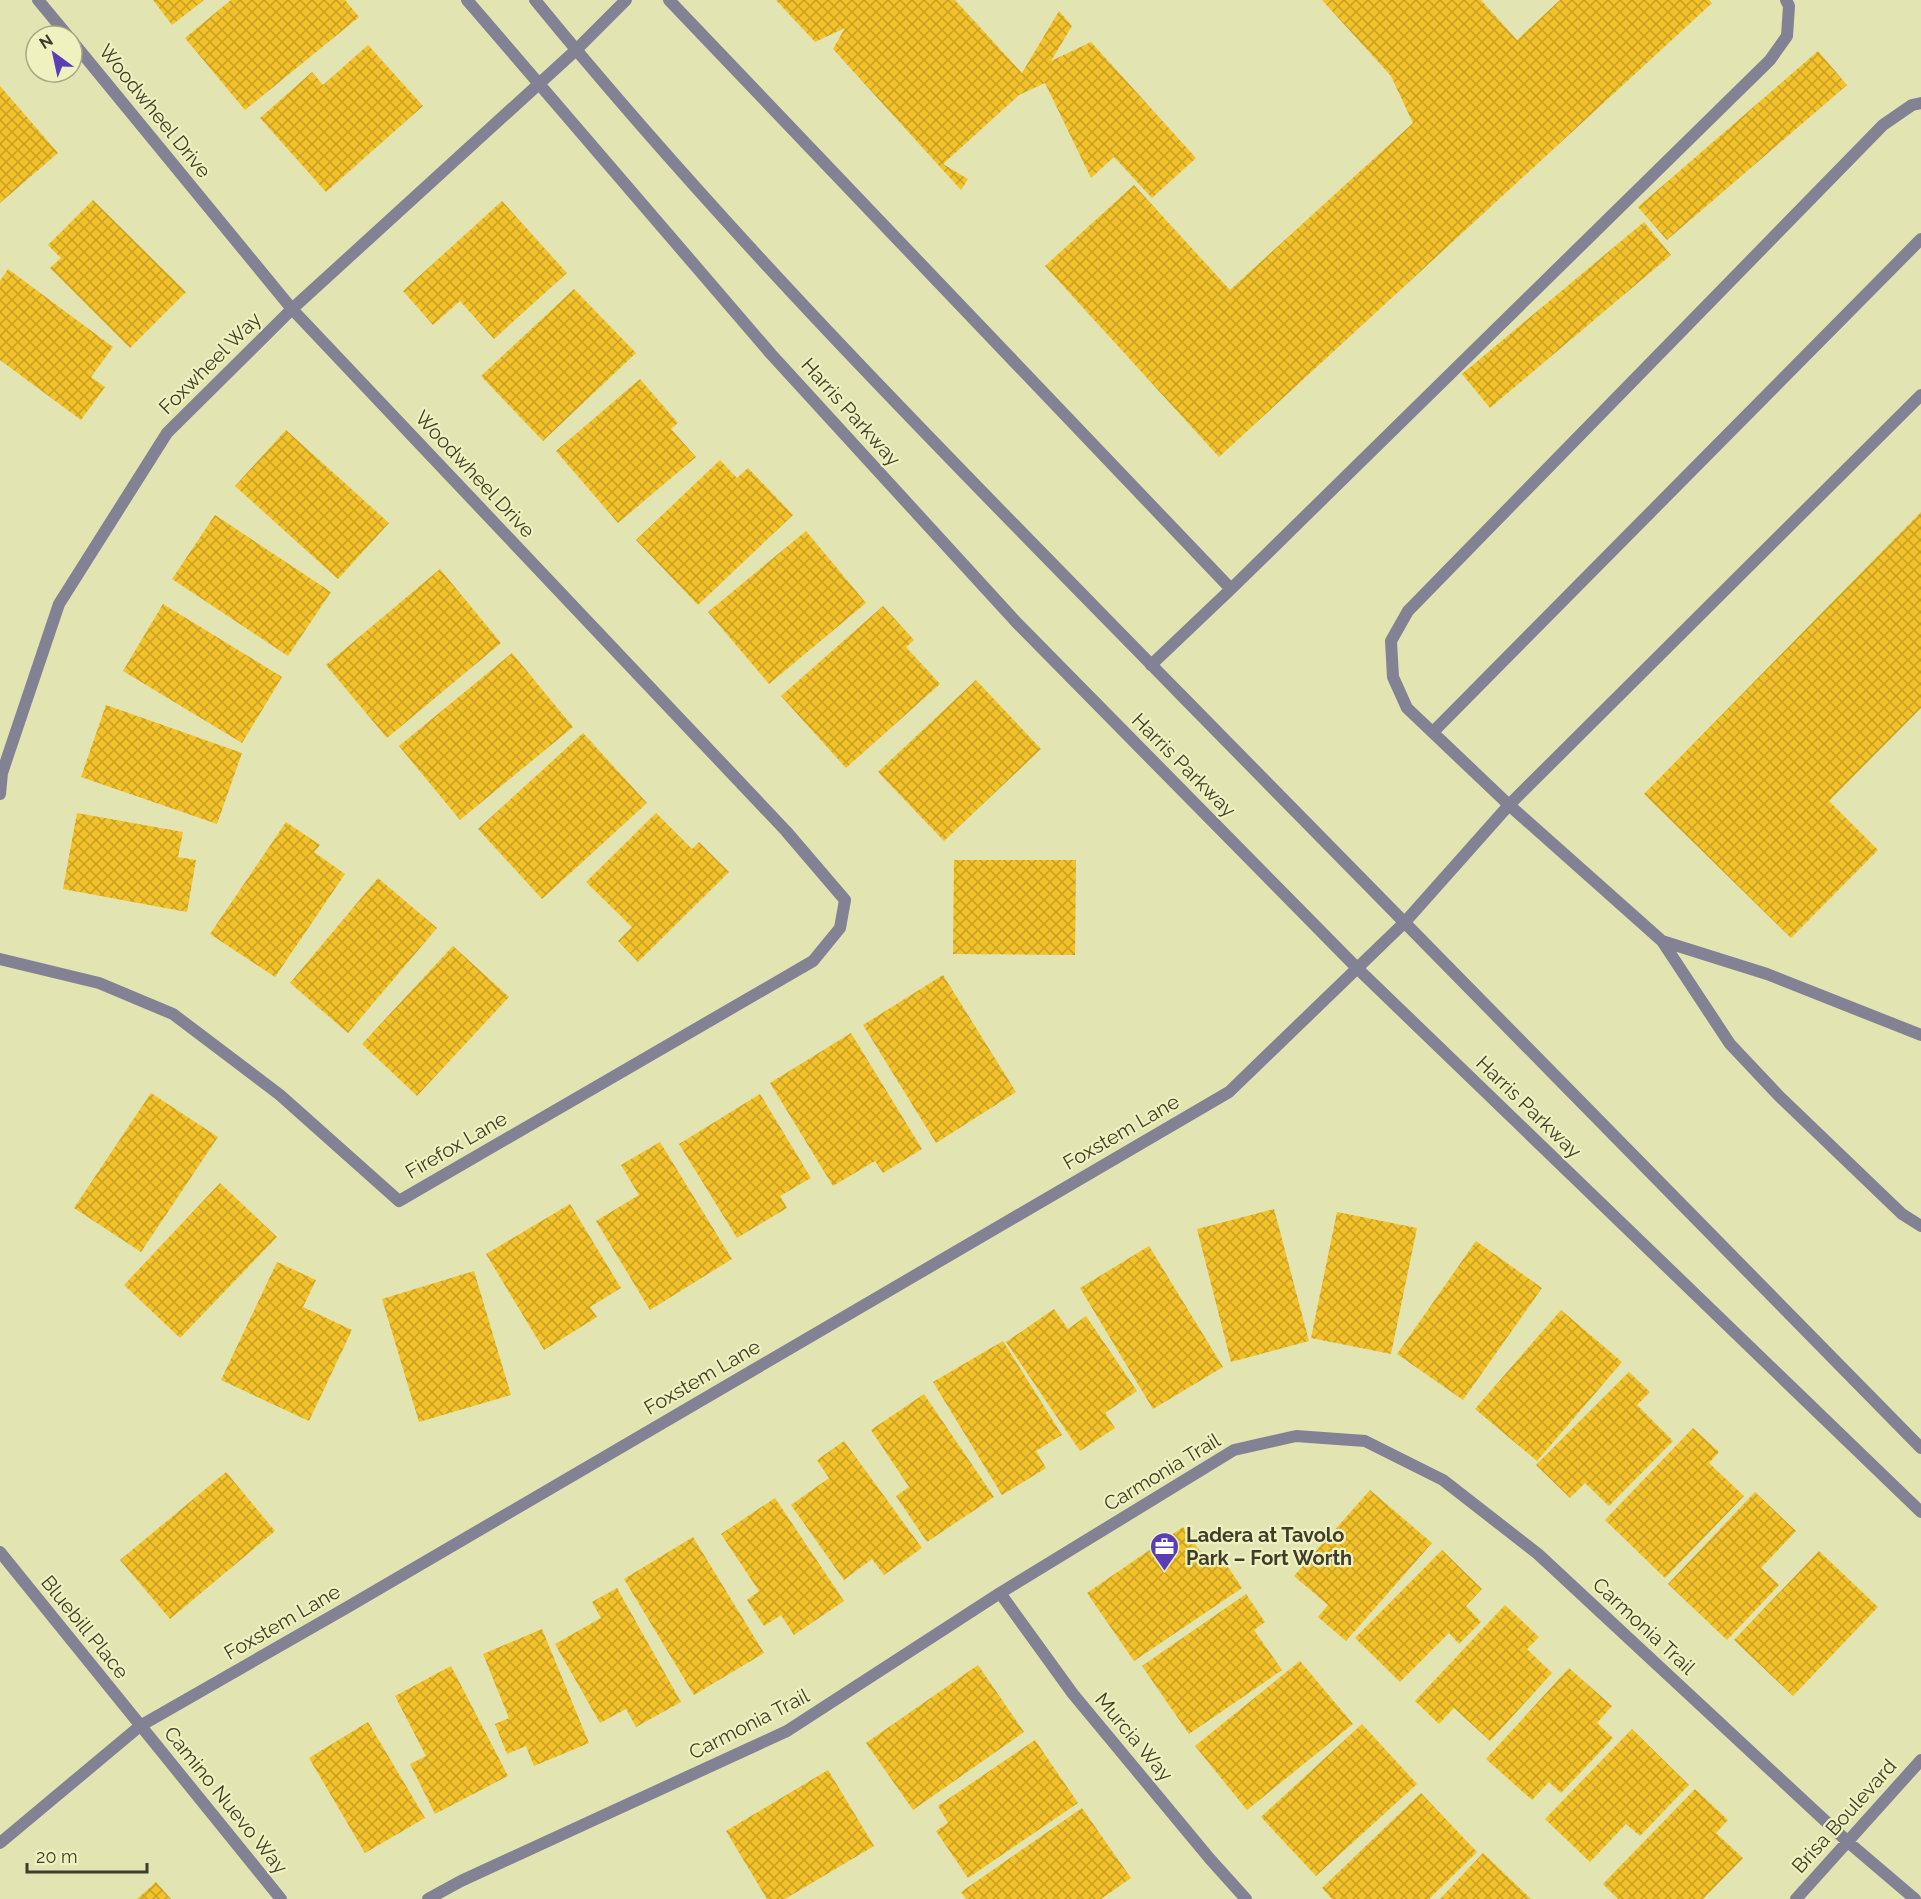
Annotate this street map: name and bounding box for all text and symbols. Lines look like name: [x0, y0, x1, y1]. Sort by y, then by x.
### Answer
north arrow: [24, 24, 84, 84]
text: N: [36, 31, 56, 53]
street label: Woodwheel Drive: [94, 39, 216, 183]
street label: Foxwheel Way: [154, 307, 266, 419]
street label: Harris Parkway: [796, 353, 906, 471]
street label: Woodwheel Drive: [410, 406, 540, 543]
street label: Harris Parkway: [1127, 708, 1241, 822]
street label: Harris Parkway: [1471, 1051, 1587, 1163]
street label: Foxstem Lane: [1059, 1089, 1184, 1175]
street label: Firefox Lane: [401, 1106, 511, 1184]
street label: Foxstem Lane: [640, 1334, 765, 1420]
street label: Carmonia Trail: [1099, 1428, 1225, 1516]
place label: Ladera at Tavolo Park – Fort Worth: [1186, 1523, 1352, 1570]
office icon: Ladera at Tavolo Park – Fort Worth: [1149, 1530, 1181, 1572]
street label: Bluebill Place: [36, 1571, 134, 1684]
street label: Carmonia Trail: [1588, 1572, 1701, 1680]
street label: Foxstem Lane: [220, 1579, 345, 1665]
street label: Carmonia Trail: [685, 1683, 813, 1765]
street label: Murcia Way: [1090, 1688, 1178, 1786]
street label: Camino Nuevo Way: [159, 1721, 293, 1879]
street label: Brisa Boulevard: [1787, 1754, 1901, 1878]
scale bar: [27, 1836, 147, 1874]
text: 20 m: [36, 1846, 78, 1867]

